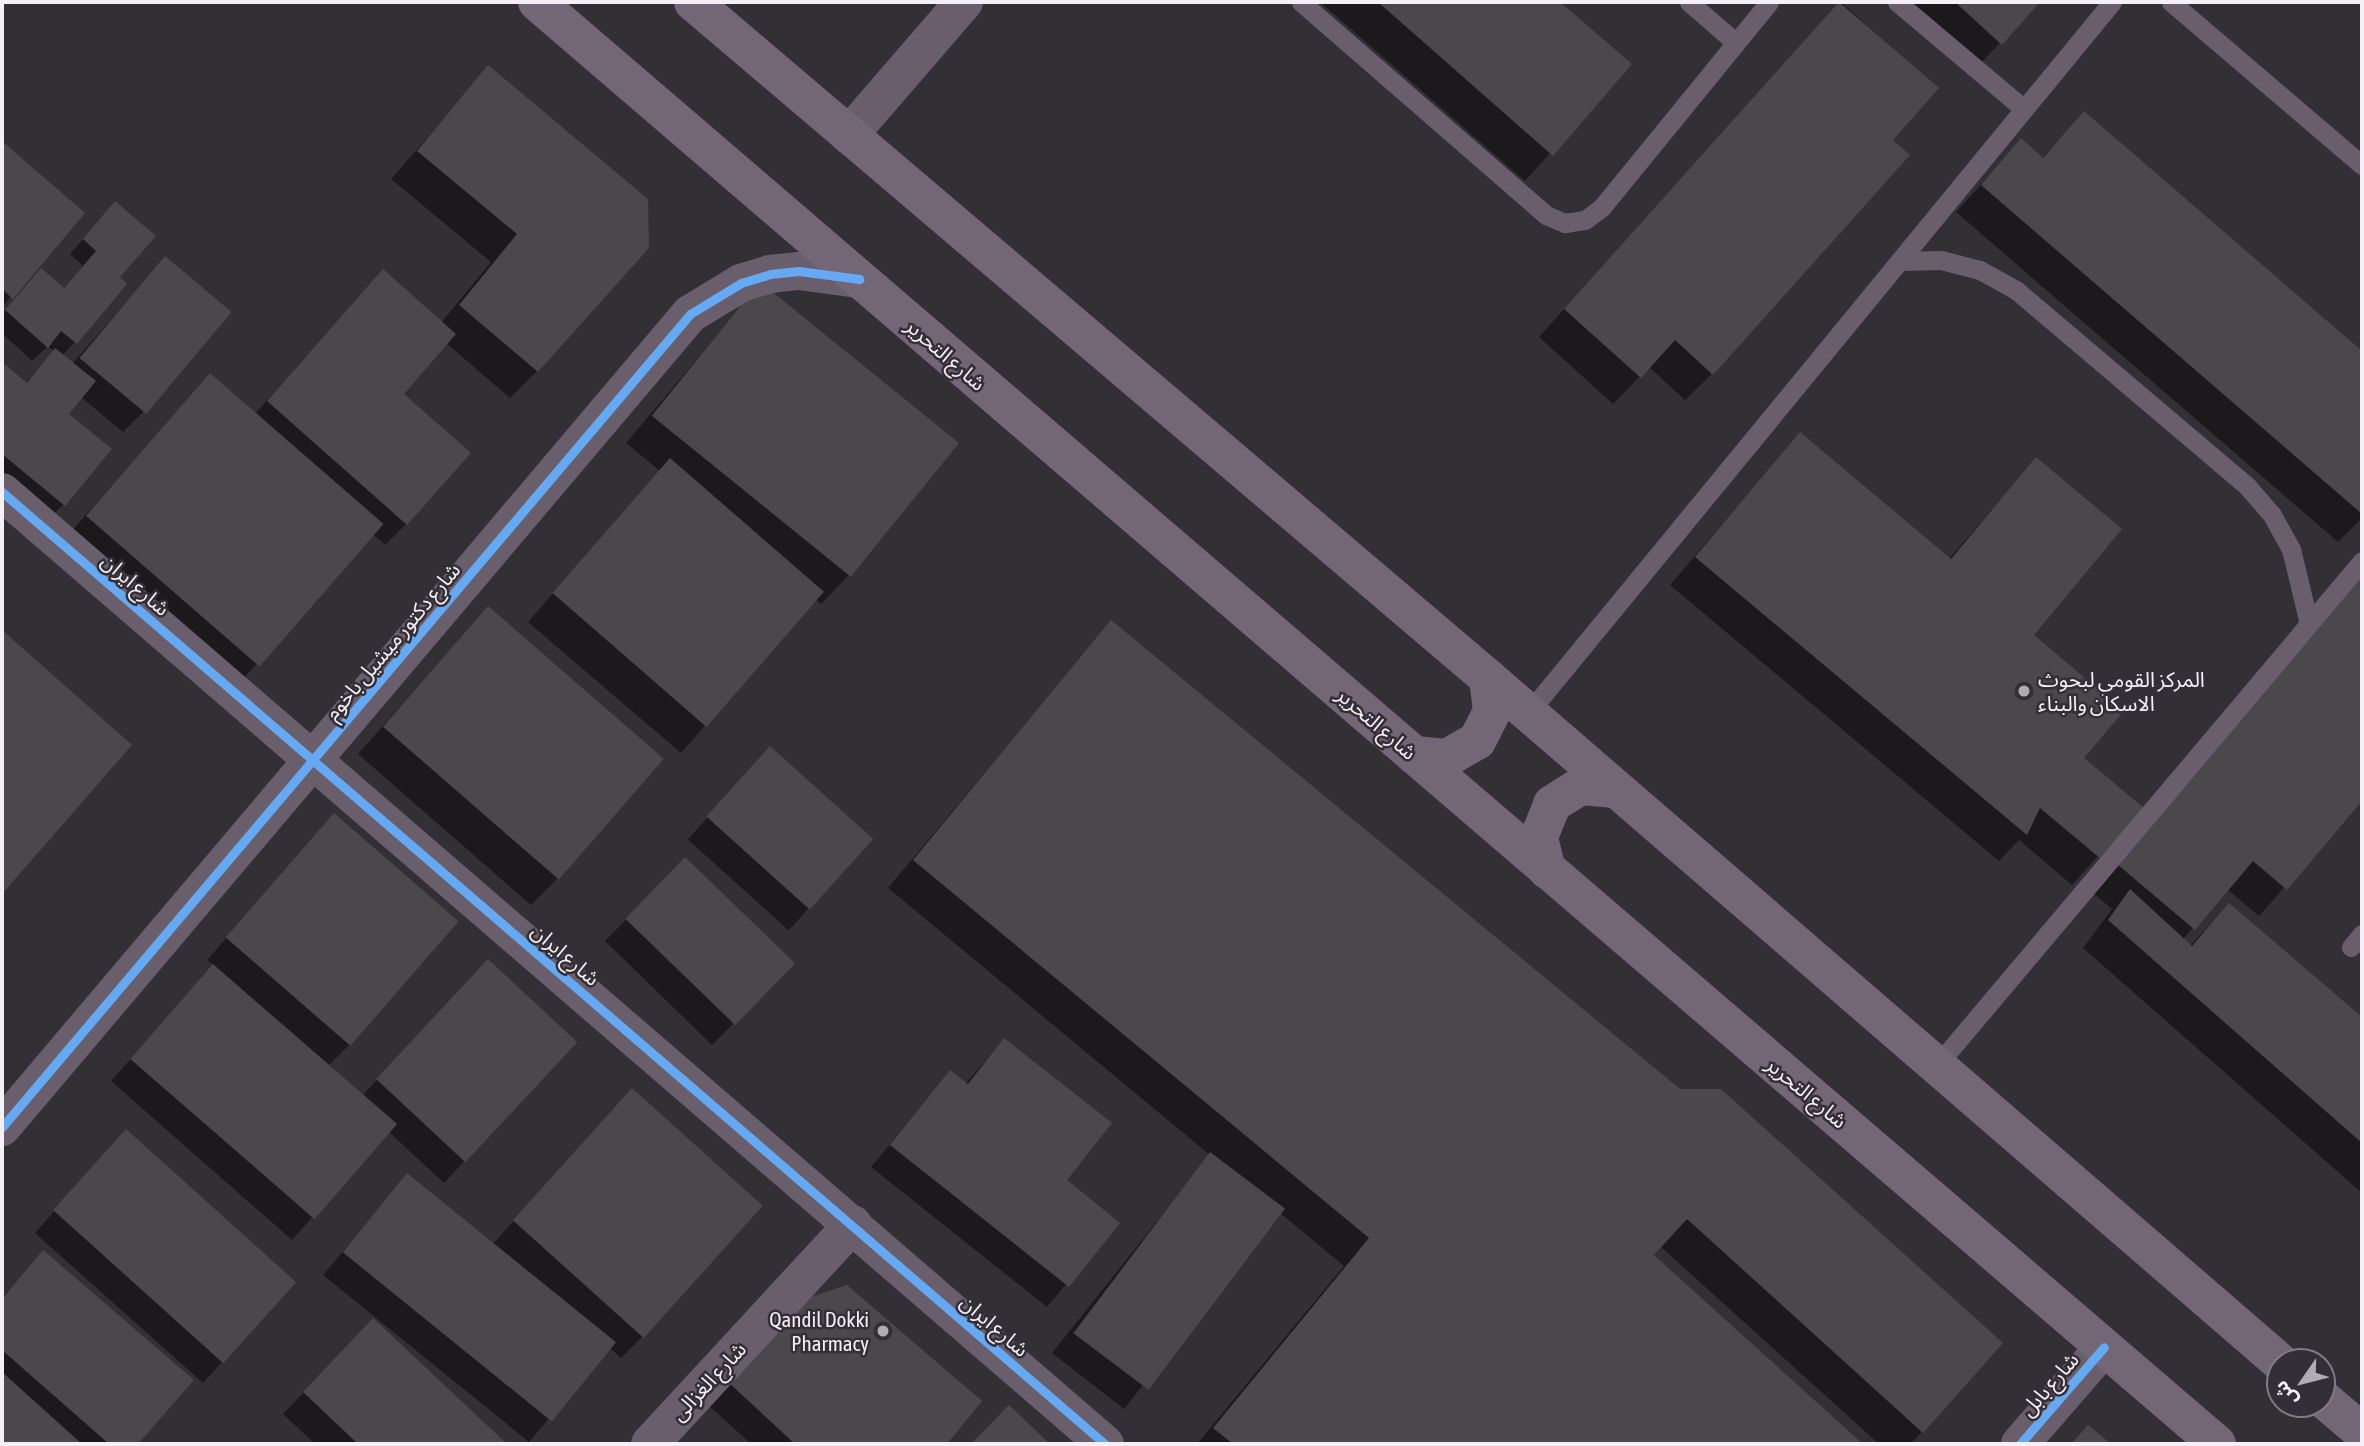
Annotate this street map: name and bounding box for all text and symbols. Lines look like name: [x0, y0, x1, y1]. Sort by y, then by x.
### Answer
street label: شارع التحرير: [901, 312, 991, 396]
street label: شارع ايران: [97, 548, 175, 620]
street label: شارع دكتور ميشيل باخوم: [319, 557, 465, 725]
place label: المركز القومي لبحوث الاسكان والبناء: [2038, 666, 2205, 716]
street label: شارع التحرير: [1332, 681, 1422, 765]
marker: المركز القومي لبحوث الاسكان والبناء: [2016, 683, 2032, 699]
street label: شارع ايران: [527, 918, 605, 990]
street label: شارع التحرير: [1761, 1051, 1853, 1133]
street label: شارع ايران: [956, 1289, 1034, 1361]
place label: Qandil Dokki Pharmacy: [769, 1306, 869, 1356]
marker: Qandil Dokki Pharmacy: [875, 1323, 891, 1339]
street label: شارع الغزالى: [665, 1336, 751, 1426]
street label: شارع بابل: [2014, 1347, 2084, 1421]
north arrow: [2266, 1348, 2336, 1418]
text: ش: [2269, 1377, 2302, 1411]

